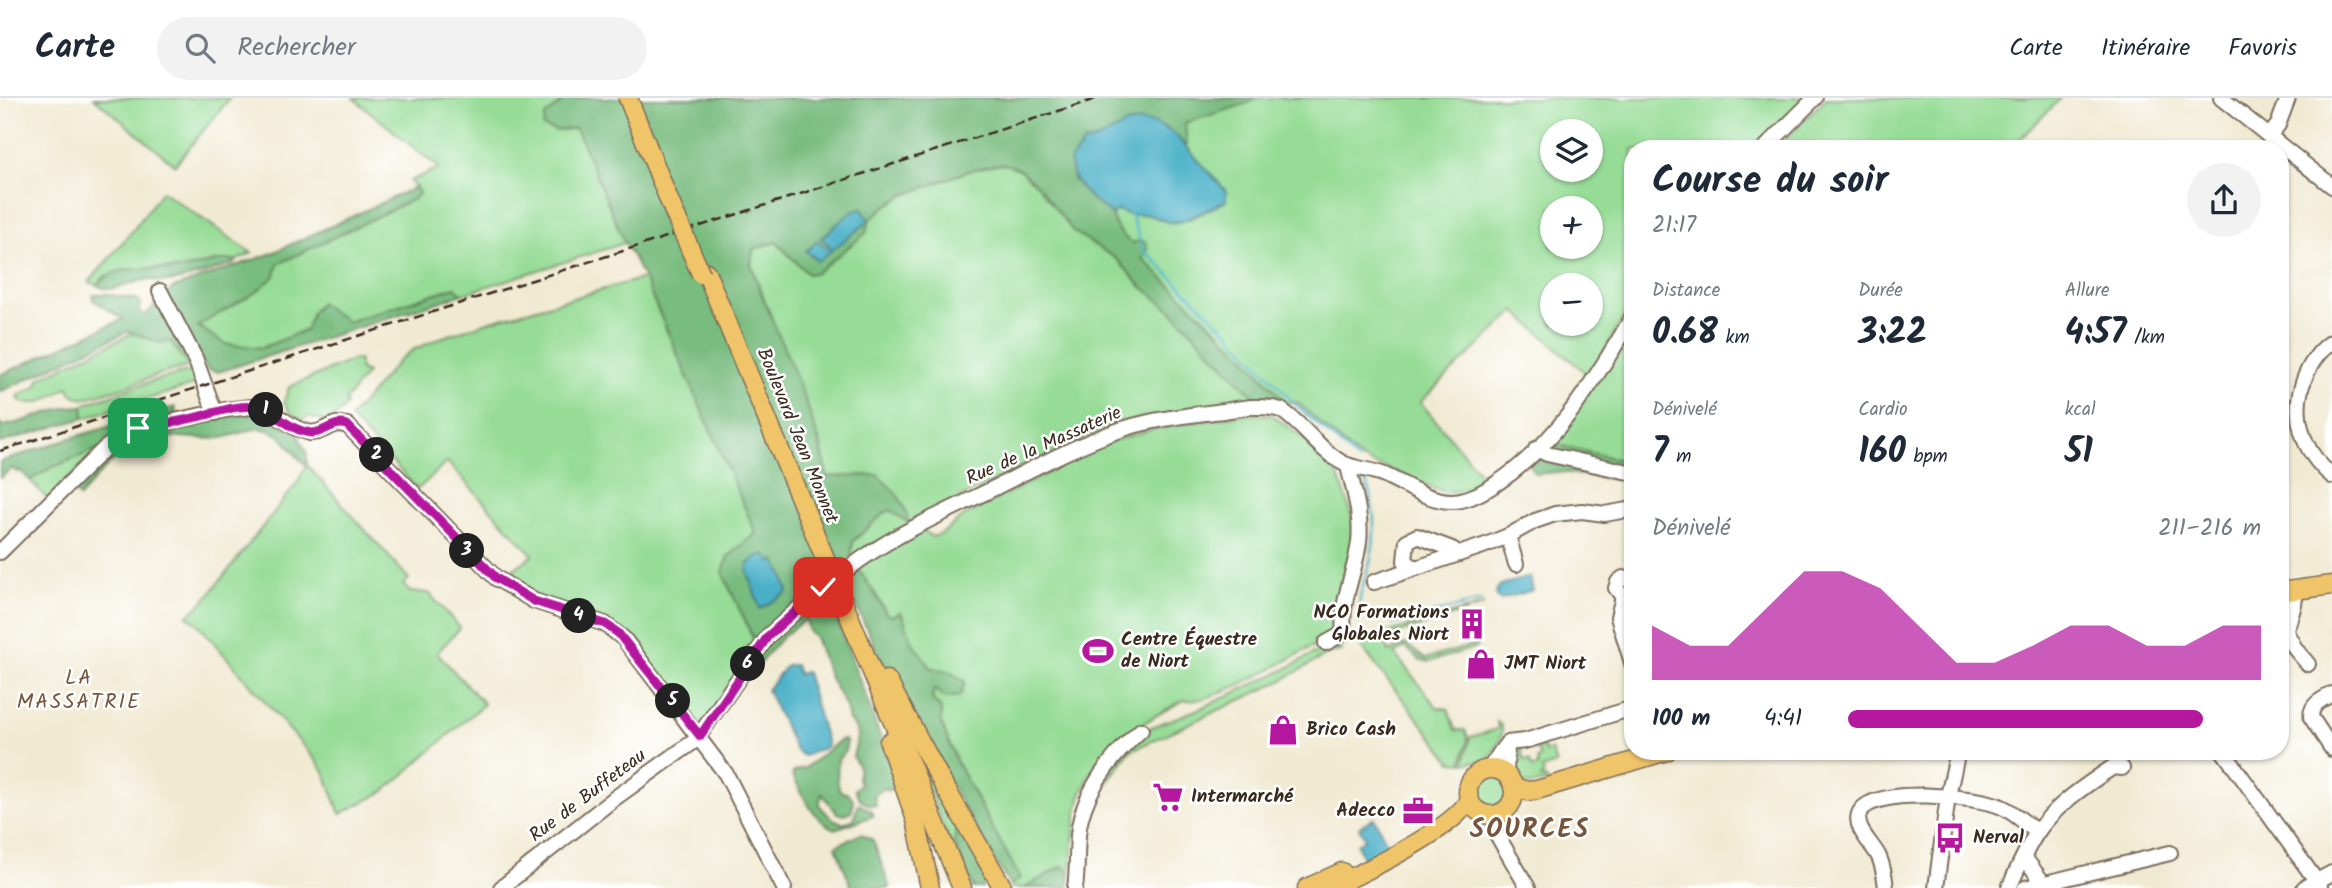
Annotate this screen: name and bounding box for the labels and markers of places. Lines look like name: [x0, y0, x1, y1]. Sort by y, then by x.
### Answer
pin: 1: [248, 392, 284, 428]
pin: [108, 398, 168, 458]
pin: 2: [360, 438, 394, 472]
pin: 3: [449, 533, 484, 568]
pin: [793, 557, 853, 617]
pin: 4: [562, 598, 596, 634]
place label: NCO Formations Globales Niort: [1314, 598, 1449, 650]
building icon: NCO Formations Globales Niort: [1455, 607, 1489, 641]
place label: Centre Équestre de Niort: [1121, 625, 1257, 677]
sports icon: Centre Équestre de Niort: [1081, 634, 1115, 668]
pin: 6: [730, 646, 766, 682]
shop icon: JMT Niort: [1464, 647, 1498, 681]
place label: JMT Niort: [1504, 649, 1587, 679]
pin: 5: [656, 684, 690, 718]
shop icon: Brico Cash: [1266, 713, 1300, 747]
place label: Brico Cash: [1306, 715, 1396, 745]
supermarket icon: Intermarché: [1151, 780, 1185, 814]
place label: Intermarché: [1191, 782, 1294, 812]
office icon: Adecco: [1401, 794, 1435, 828]
place label: Adecco: [1336, 796, 1395, 826]
bus stop icon: Nerval: [1933, 821, 1967, 855]
place label: Nerval: [1973, 823, 2025, 853]

